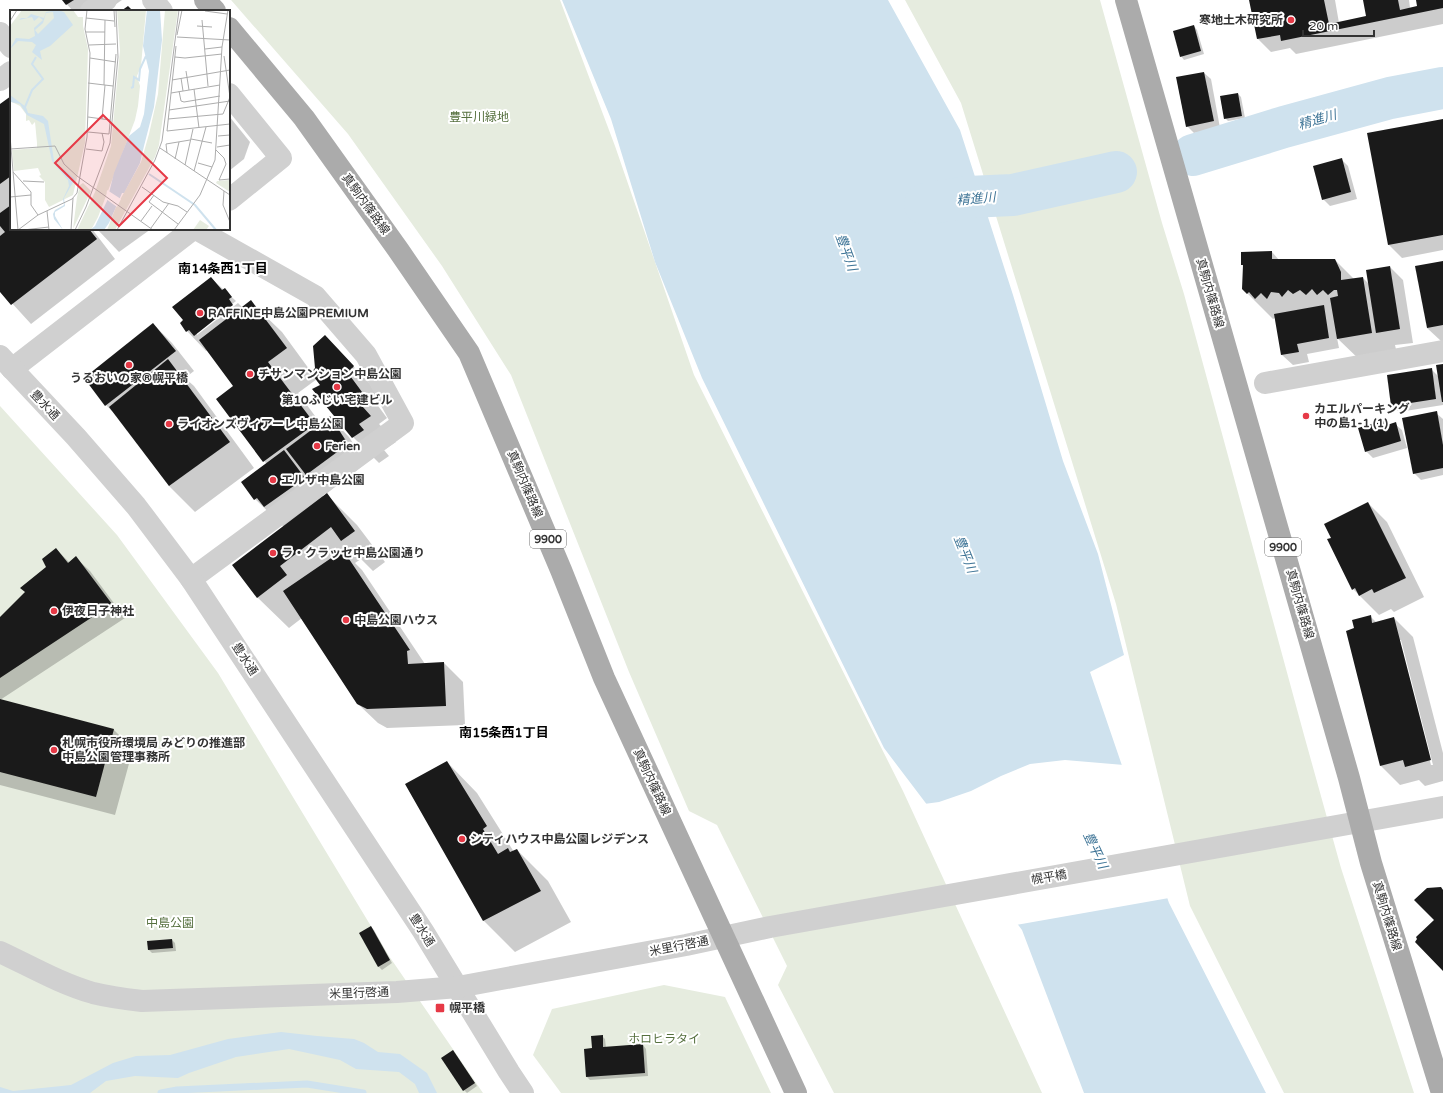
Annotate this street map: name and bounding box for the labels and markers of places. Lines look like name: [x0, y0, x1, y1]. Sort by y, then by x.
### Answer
place label: 寒地土木研究所: [1199, 13, 1283, 27]
marker: 寒地土木研究所: [1286, 15, 1296, 25]
place label: RAFFINE中島公園PREMIUM: [208, 306, 369, 320]
marker: RAFFINE中島公園PREMIUM: [195, 308, 205, 318]
marker: うるおいの家®幌平橋: [124, 360, 134, 370]
place label: チサンマンション中島公園: [258, 367, 402, 381]
marker: チサンマンション中島公園: [245, 369, 255, 379]
place label: うるおいの家®幌平橋: [70, 371, 189, 385]
marker: 第10ふじい宅建ビル: [332, 382, 342, 392]
place label: 第10ふじい宅建ビル: [281, 393, 393, 407]
place label: カエルパーキング 中の島1-1 (1): [1314, 402, 1410, 430]
marker: カエルパーキング 中の島1-1 (1): [1301, 411, 1311, 421]
place label: ライオンズヴィアーレ中島公園: [177, 417, 344, 431]
marker: ライオンズヴィアーレ中島公園: [164, 419, 174, 429]
place label: Ferien: [325, 439, 360, 453]
marker: Ferien: [312, 441, 322, 451]
place label: エルザ中島公園: [281, 473, 365, 487]
marker: エルザ中島公園: [268, 475, 278, 485]
place label: ラ・クラッセ中島公園通り: [281, 546, 425, 560]
marker: ラ・クラッセ中島公園通り: [268, 548, 278, 558]
place label: 伊夜日子神社: [62, 604, 134, 618]
marker: 伊夜日子神社: [49, 606, 59, 616]
place label: 中島公園ハウス: [354, 613, 438, 627]
marker: 中島公園ハウス: [341, 615, 351, 625]
place label: 札幌市役所環境局 みどりの推進部 中島公園管理事務所: [62, 736, 245, 764]
marker: 札幌市役所環境局 みどりの推進部 中島公園管理事務所: [49, 745, 59, 755]
place label: シティハウス中島公園レジデンス: [470, 832, 649, 846]
marker: シティハウス中島公園レジデンス: [457, 834, 467, 844]
place label: 幌平橋: [449, 1001, 486, 1015]
marker: 幌平橋: [434, 1002, 446, 1014]

